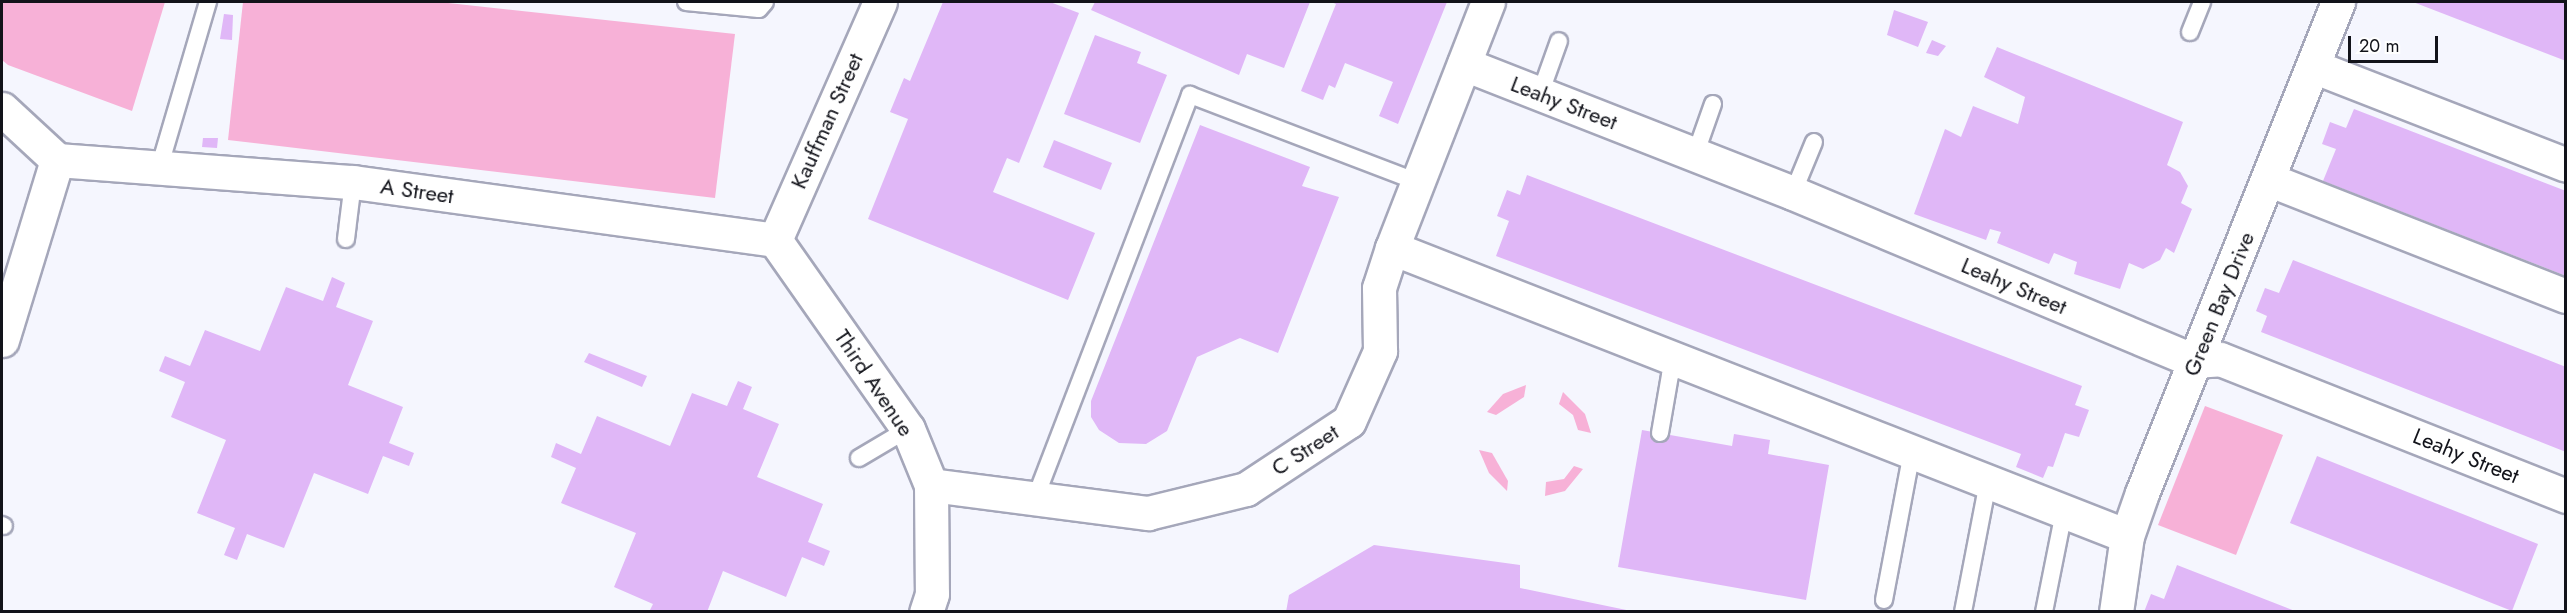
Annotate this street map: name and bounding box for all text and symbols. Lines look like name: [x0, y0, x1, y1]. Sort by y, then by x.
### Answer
scale bar: [2351, 24, 2441, 62]
text: 20 m: [2359, 33, 2399, 59]
street label: Kauffman Street: [785, 49, 869, 193]
street label: Leahy Street: [1507, 71, 1621, 135]
street label: A Street: [379, 173, 455, 209]
street label: Green Bay Drive: [2178, 228, 2260, 380]
street label: Leahy Street: [1957, 252, 2071, 320]
street label: Third Avenue: [829, 325, 919, 441]
street label: C Street: [1267, 419, 1343, 481]
street label: Leahy Street: [2409, 423, 2523, 489]

